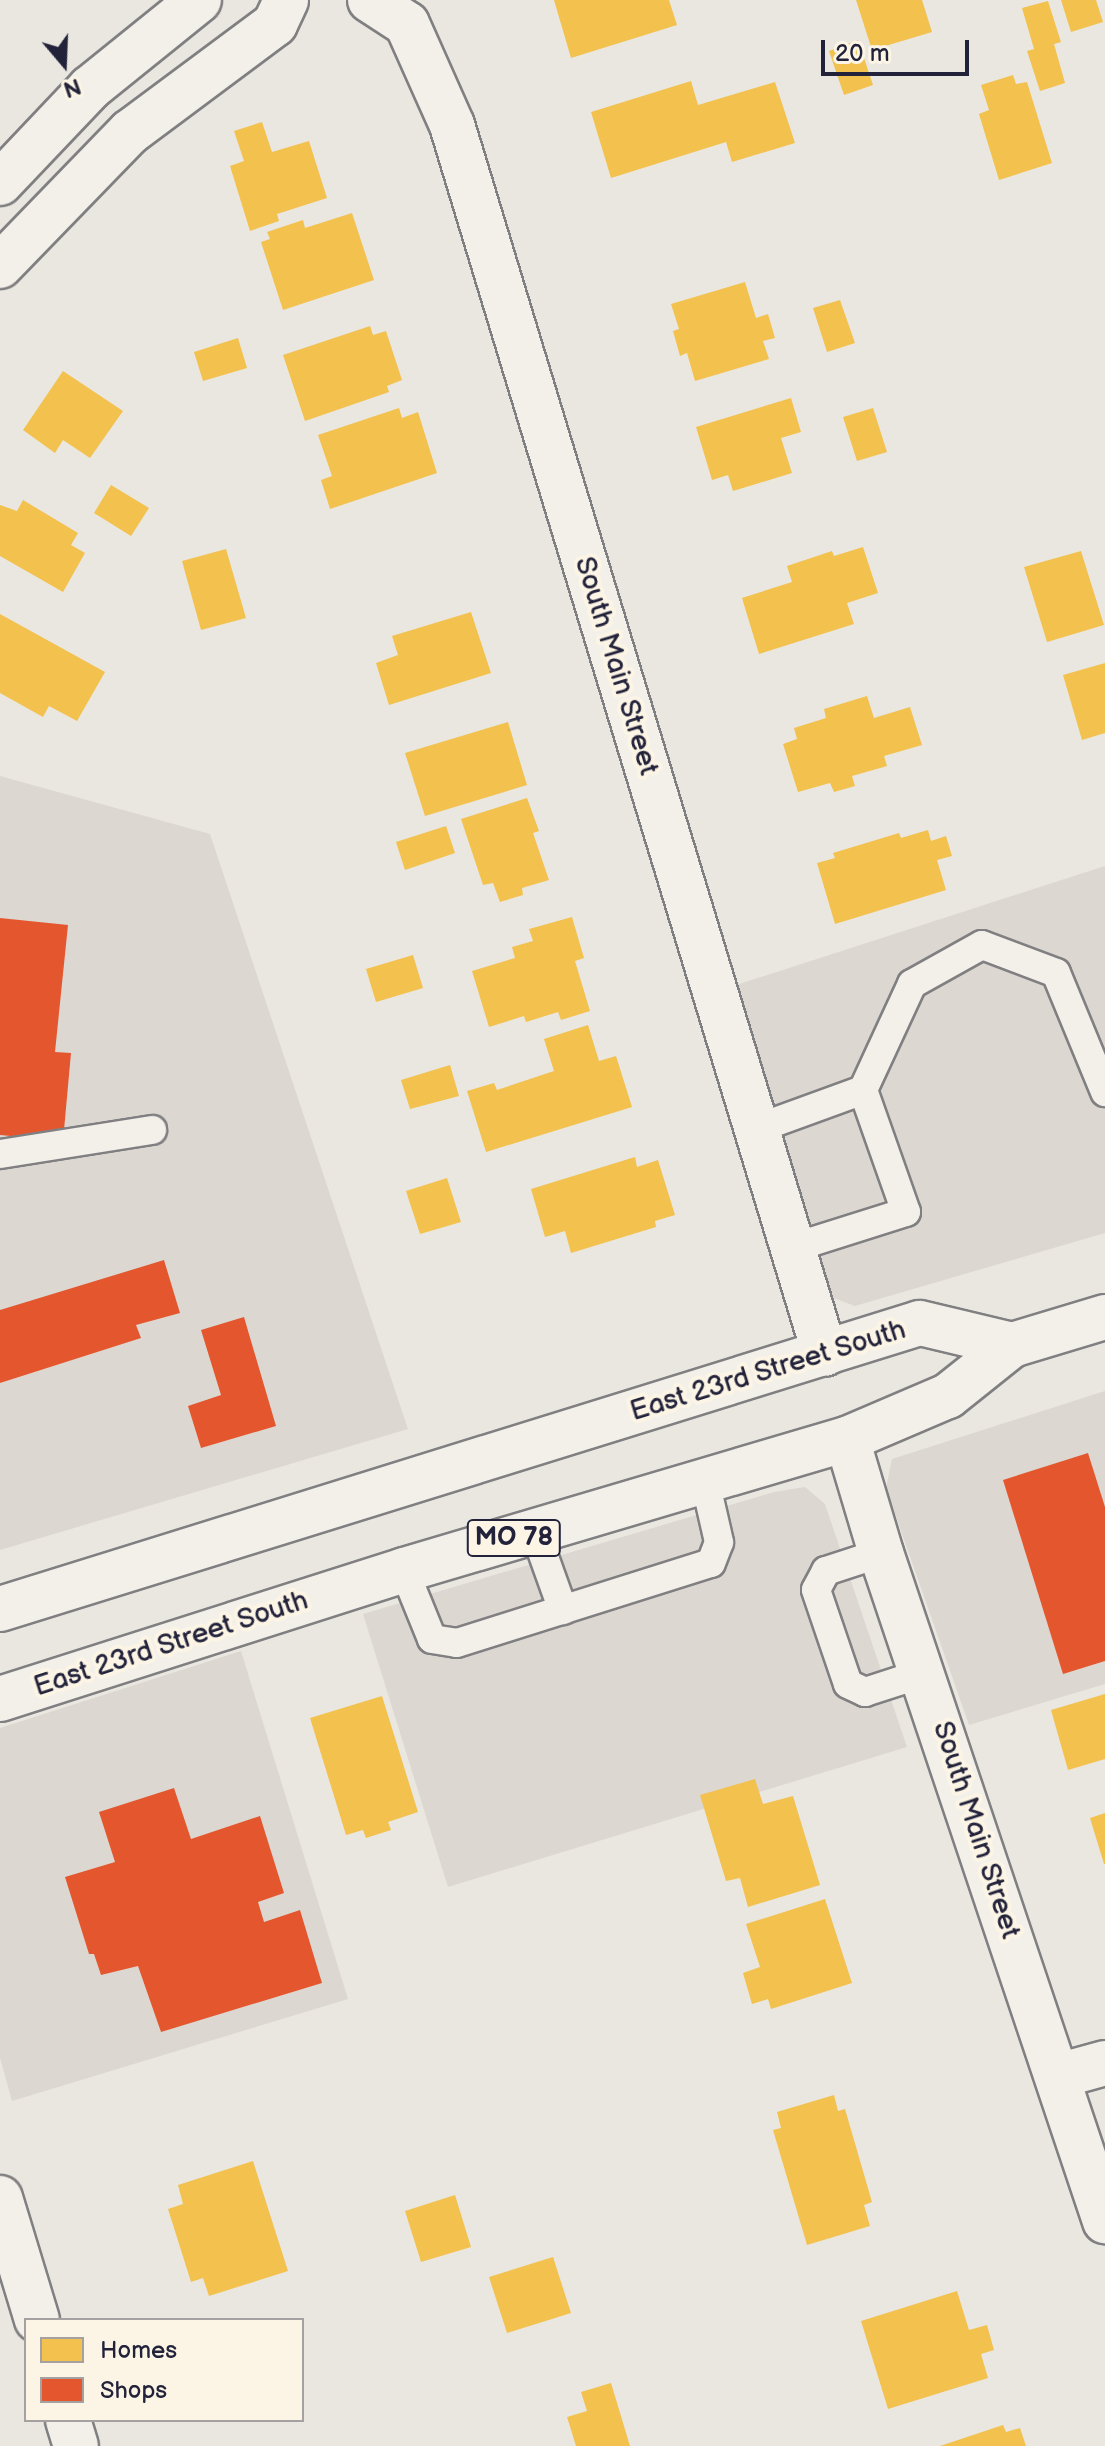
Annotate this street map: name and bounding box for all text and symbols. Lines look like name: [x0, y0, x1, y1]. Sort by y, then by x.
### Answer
north arrow: [24, 24, 104, 104]
scale bar: [825, 24, 973, 74]
text: 20 m: [835, 39, 890, 68]
text: N: [60, 72, 84, 103]
street label: South Main Street: [567, 553, 665, 779]
street label: East 23rd Street South: [626, 1313, 910, 1429]
road number: MO 78: [466, 1516, 562, 1560]
street label: East 23rd Street South: [29, 1584, 313, 1704]
street label: South Main Street: [925, 1717, 1027, 1943]
legend: [24, 2318, 304, 2422]
text: Homes: [100, 2336, 177, 2365]
text: Shops: [100, 2376, 167, 2405]

